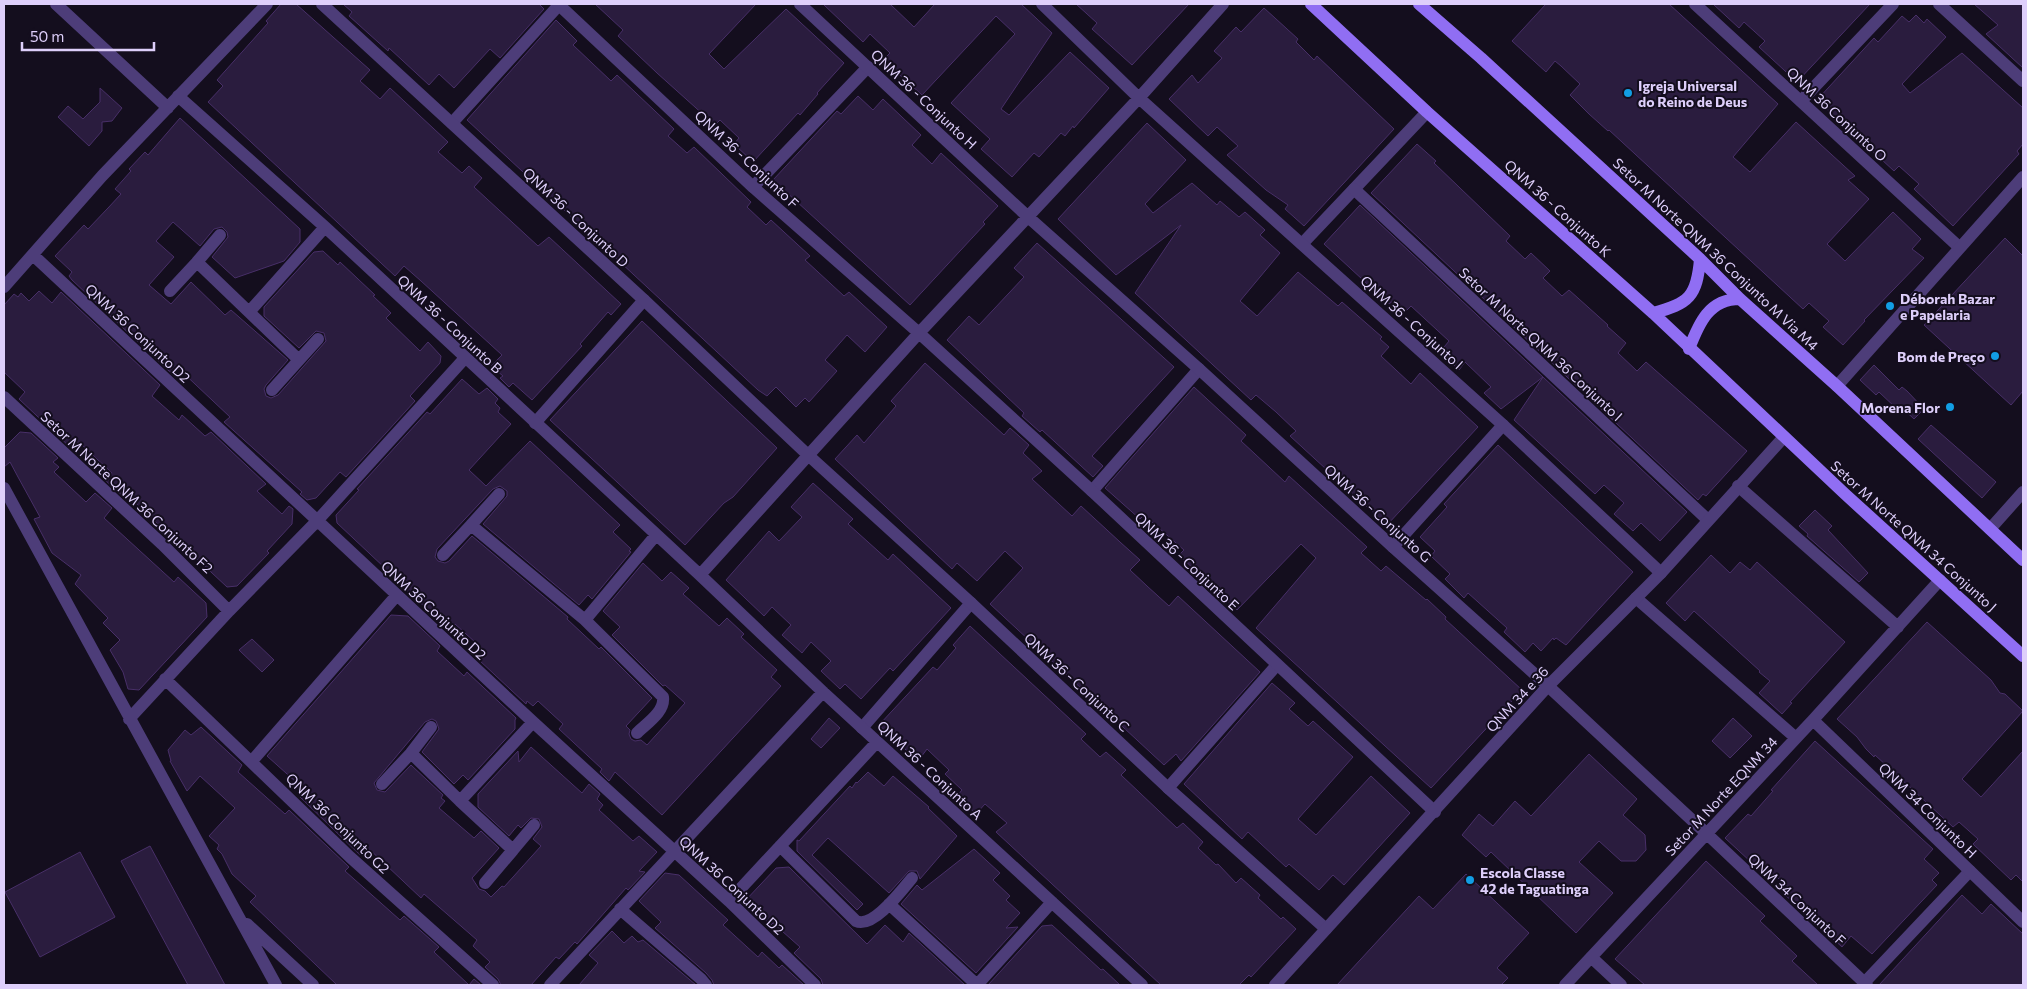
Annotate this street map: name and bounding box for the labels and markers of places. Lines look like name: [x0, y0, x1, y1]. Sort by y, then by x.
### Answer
place label: Igreja Universal do Reino de Deus: [1638, 77, 1748, 110]
marker: Igreja Universal do Reino de Deus: [1622, 87, 1634, 99]
place label: Déborah Bazar e Papelaria: [1900, 290, 1995, 323]
marker: Déborah Bazar e Papelaria: [1884, 300, 1896, 312]
place label: Bom de Preço: [1897, 348, 1985, 365]
marker: Bom de Preço: [1989, 350, 2001, 362]
place label: Morena Flor: [1861, 399, 1940, 416]
marker: Morena Flor: [1944, 401, 1956, 413]
place label: Escola Classe 42 de Taguatinga: [1480, 864, 1589, 897]
marker: Escola Classe 42 de Taguatinga: [1464, 874, 1476, 886]

